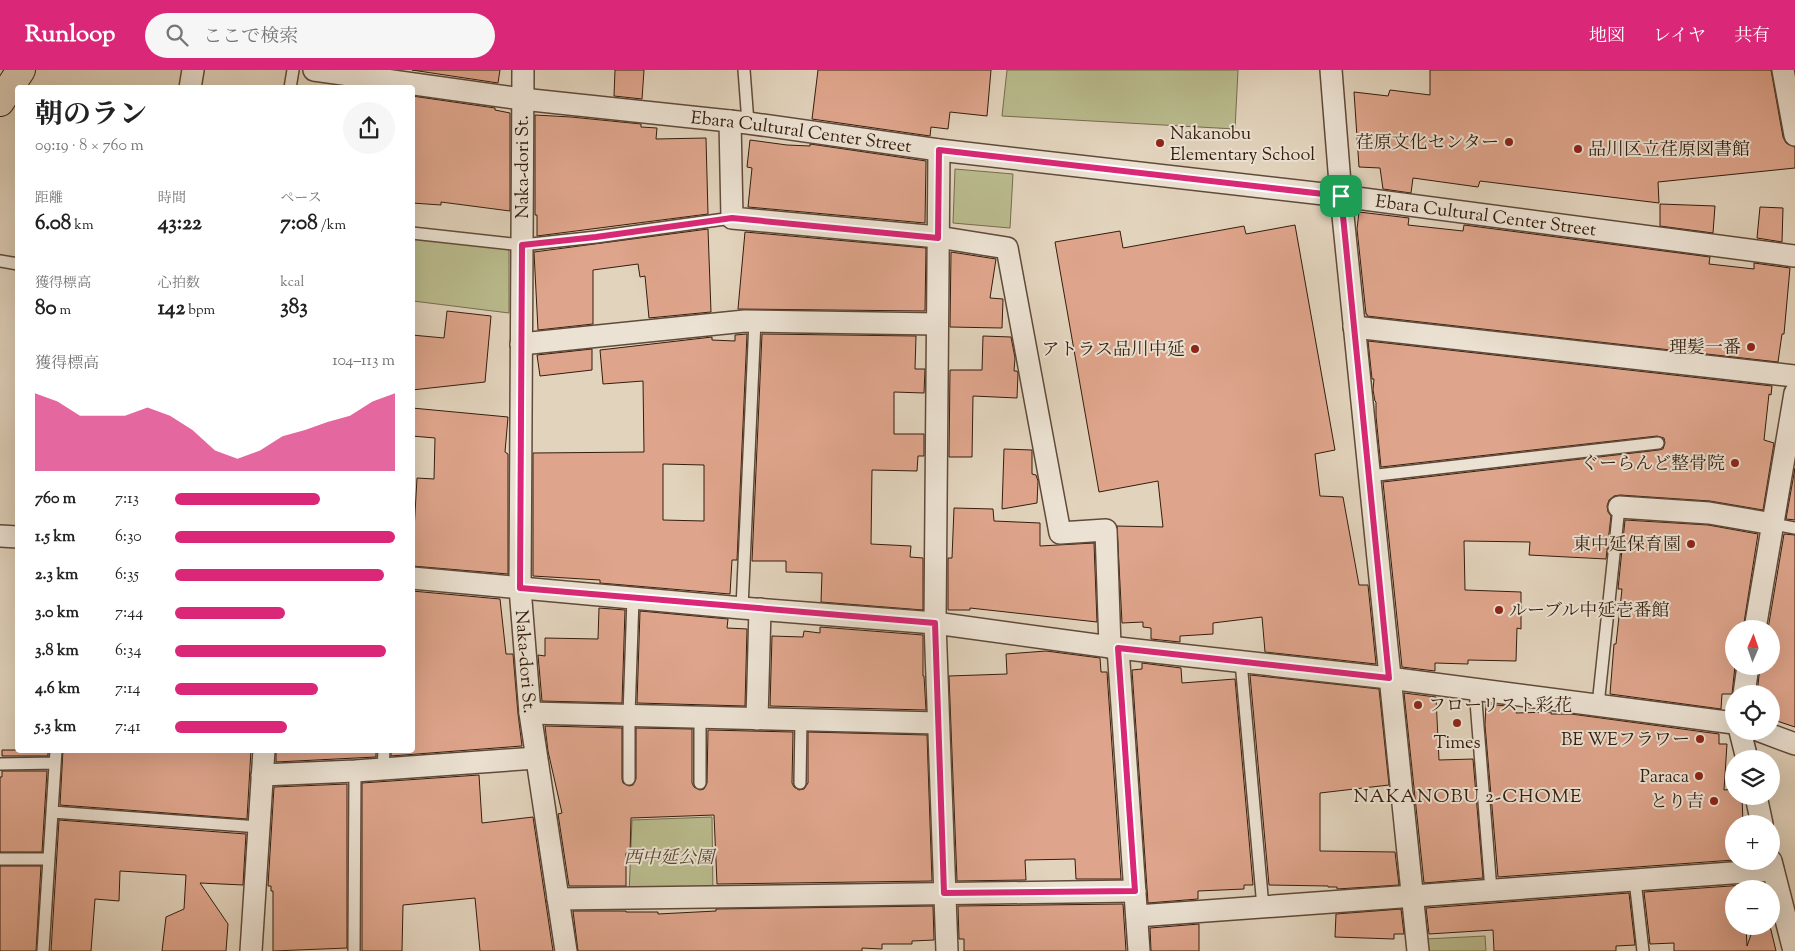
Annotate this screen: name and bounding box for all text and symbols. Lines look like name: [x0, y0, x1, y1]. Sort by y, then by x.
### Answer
search box: [145, 13, 495, 58]
text: Runloop: [25, 18, 115, 52]
icon: search: [163, 21, 191, 49]
text: ここで検索: [203, 24, 298, 51]
text: 地図: [1589, 24, 1625, 50]
text: レイヤ: [1653, 24, 1706, 50]
text: 共有: [1734, 24, 1770, 50]
text: 朝のラン: [35, 96, 147, 136]
button: share: [343, 102, 395, 154]
street label: Ebara Cultural Center Street: [689, 106, 913, 161]
street label: Naka-dori St.: [511, 115, 537, 219]
place label: Nakanobu Elementary School: [1170, 122, 1315, 169]
place label: 荏原文化センター: [1356, 131, 1499, 157]
text: 09:19 · 8 × 760 m: [35, 135, 144, 158]
marker: 荏原文化センター: [1503, 136, 1515, 148]
marker: Nakanobu Elementary School: [1154, 137, 1166, 149]
place label: 品川区立荏原図書館: [1588, 138, 1750, 164]
marker: 品川区立荏原図書館: [1572, 143, 1584, 155]
pin: [1320, 175, 1362, 217]
icon: arrive: [1327, 182, 1355, 210]
text: 距離: [35, 189, 63, 209]
text: 時間: [158, 189, 186, 209]
text: ペース: [280, 189, 322, 209]
street label: Ebara Cultural Center Street: [1374, 190, 1598, 245]
text: 6.08: [35, 209, 71, 239]
text: 43:22: [158, 209, 202, 239]
text: 7:08: [280, 209, 318, 239]
text: km: [71, 216, 94, 236]
text: /km: [318, 216, 346, 236]
text: kcal: [280, 273, 304, 293]
text: 獲得標高: [35, 274, 91, 294]
text: 心拍数: [158, 274, 200, 294]
text: 383: [280, 293, 308, 323]
text: 80: [35, 294, 57, 324]
text: 142: [158, 294, 185, 324]
text: m: [57, 301, 71, 321]
text: bpm: [185, 301, 215, 321]
place label: 理髪一番: [1669, 336, 1741, 362]
place label: アトラス品川中延: [1042, 338, 1185, 364]
marker: 理髪一番: [1745, 341, 1757, 353]
marker: アトラス品川中延: [1189, 343, 1201, 355]
text: 104–113 m: [332, 350, 395, 373]
text: 獲得標高: [35, 353, 99, 376]
place label: ぐーらんど整骨院: [1581, 452, 1725, 478]
marker: ぐーらんど整骨院: [1729, 457, 1741, 469]
text: 760 m: [35, 488, 76, 511]
text: 7:13: [115, 488, 139, 511]
text: 1.5 km: [35, 526, 75, 549]
text: 6:30: [115, 526, 142, 549]
place label: 東中延保育園: [1573, 533, 1681, 559]
marker: 東中延保育園: [1685, 538, 1697, 550]
text: 2.3 km: [35, 564, 78, 587]
text: 6:35: [115, 564, 139, 587]
place label: ルーブル中延壱番館: [1509, 599, 1669, 625]
text: 3.0 km: [35, 602, 79, 625]
text: 7:44: [115, 602, 143, 625]
marker: ルーブル中延壱番館: [1493, 604, 1505, 616]
street label: Naka-dori St.: [507, 609, 541, 715]
north arrow: [1725, 620, 1780, 675]
map controls: [1725, 620, 1780, 935]
text: 3.8 km: [35, 640, 79, 663]
text: 6:34: [115, 640, 141, 663]
text: 4.6 km: [35, 678, 80, 701]
text: 7:14: [115, 678, 141, 701]
button: locate: [1725, 685, 1780, 740]
place label: フローリスト彩花: [1428, 694, 1572, 720]
marker: フローリスト彩花: [1412, 699, 1424, 711]
text: 5.3 km: [35, 716, 76, 739]
text: 7:41: [115, 716, 141, 739]
marker: Times: [1451, 717, 1463, 729]
place label: BE WEフラワー: [1561, 728, 1690, 754]
place label: Times: [1433, 731, 1481, 757]
marker: BE WEフラワー: [1694, 733, 1706, 745]
button: layers: [1725, 750, 1780, 805]
place label: Paraca: [1640, 765, 1689, 791]
marker: Paraca: [1693, 770, 1705, 782]
district label: NAKANOBU 2-CHOME: [1354, 784, 1582, 811]
place label: とり吉: [1650, 790, 1704, 816]
marker: とり吉: [1708, 795, 1720, 807]
button: +: [1725, 815, 1780, 870]
park label: 西中延公園: [624, 846, 717, 872]
button: −: [1725, 880, 1780, 935]

